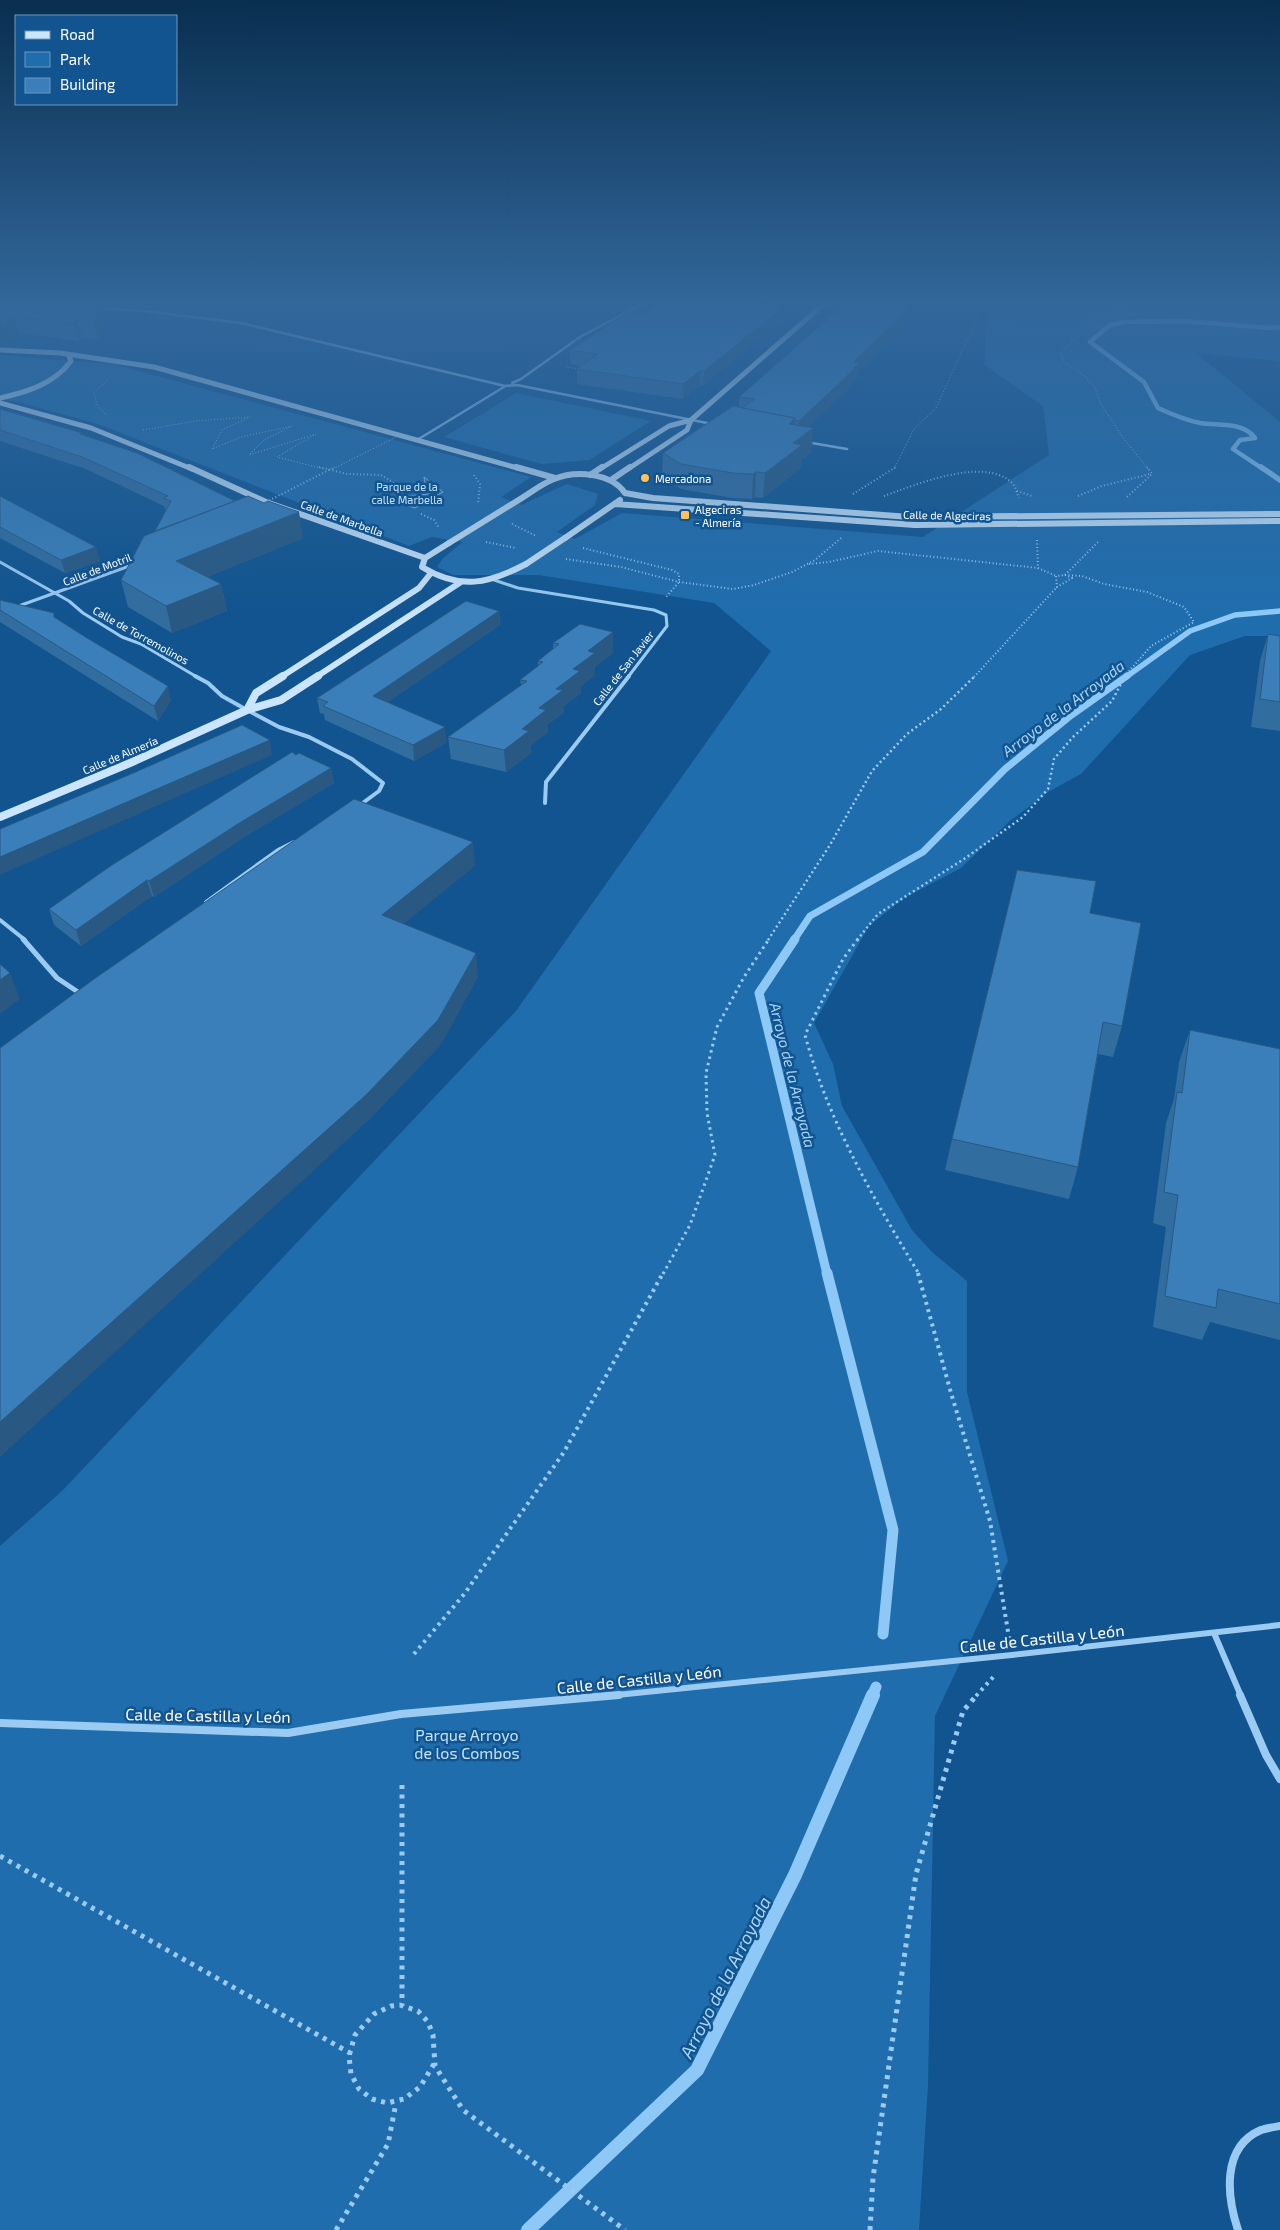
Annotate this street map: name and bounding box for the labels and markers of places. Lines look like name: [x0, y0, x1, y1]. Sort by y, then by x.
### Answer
marker: Mercadona: [639, 472, 651, 484]
place label: Mercadona: [655, 472, 711, 485]
place label: Algeciras - Almería: [695, 503, 742, 529]
marker: Algeciras - Almería: [679, 509, 691, 521]

